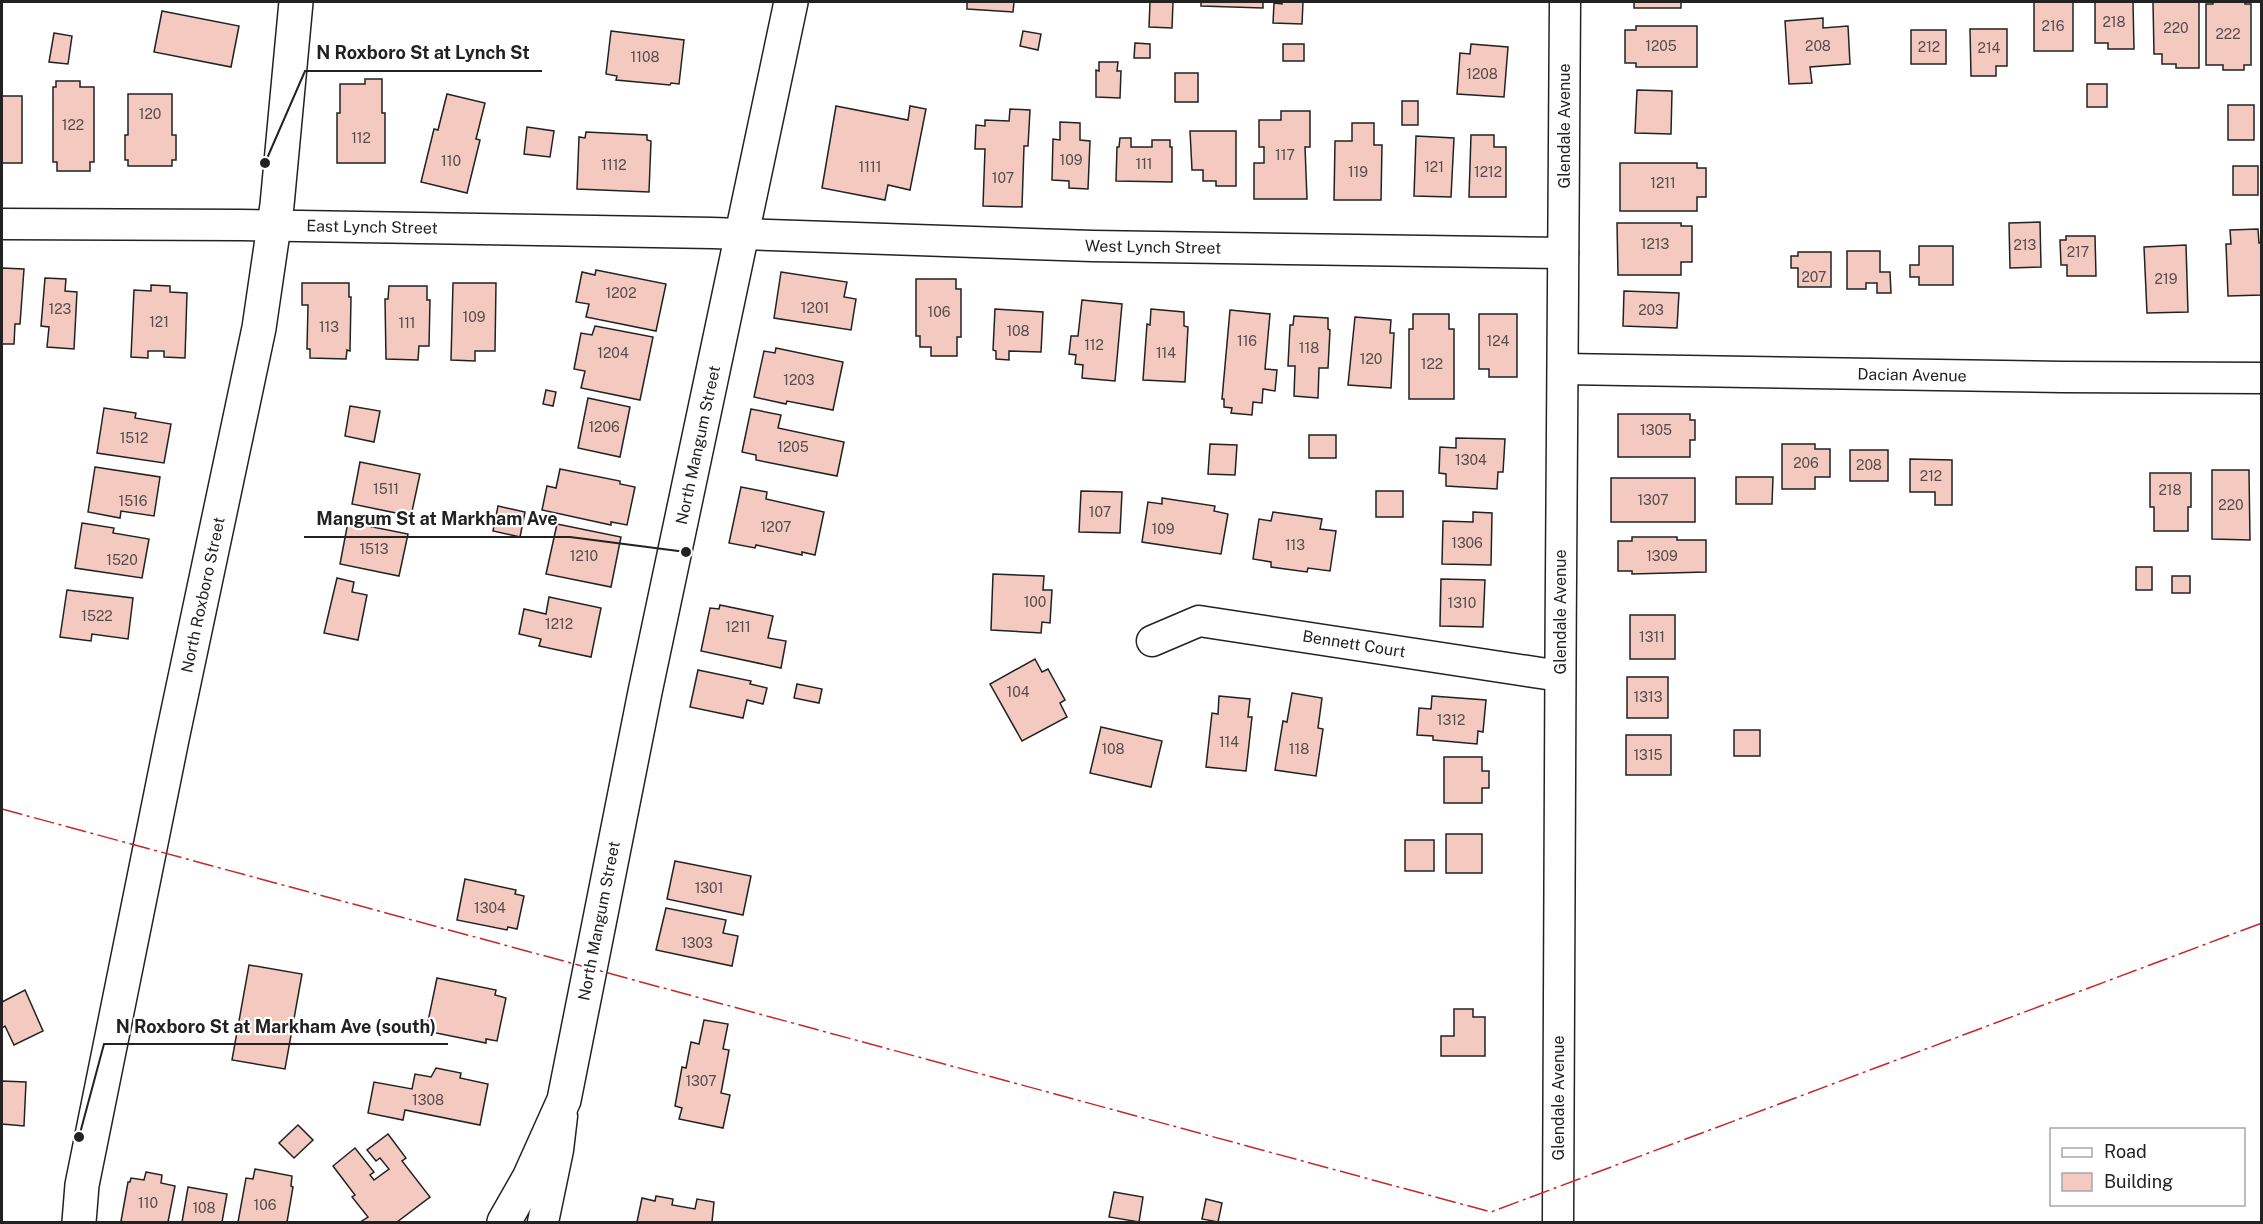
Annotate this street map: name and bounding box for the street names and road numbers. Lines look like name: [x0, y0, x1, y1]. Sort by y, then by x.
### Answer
street label: Glendale Avenue: [1555, 63, 1574, 189]
street label: East Lynch Street: [306, 216, 438, 238]
street label: West Lynch Street: [1085, 236, 1221, 258]
street label: North Mangum Street: [672, 364, 724, 526]
street label: Dacian Avenue: [1857, 365, 1967, 385]
street label: North Roxboro Street: [177, 515, 229, 675]
street label: Glendale Avenue: [1551, 549, 1570, 675]
street label: Bennett Court: [1301, 626, 1407, 662]
street label: North Mangum Street: [574, 840, 624, 1002]
street label: Glendale Avenue: [1549, 1035, 1568, 1161]

